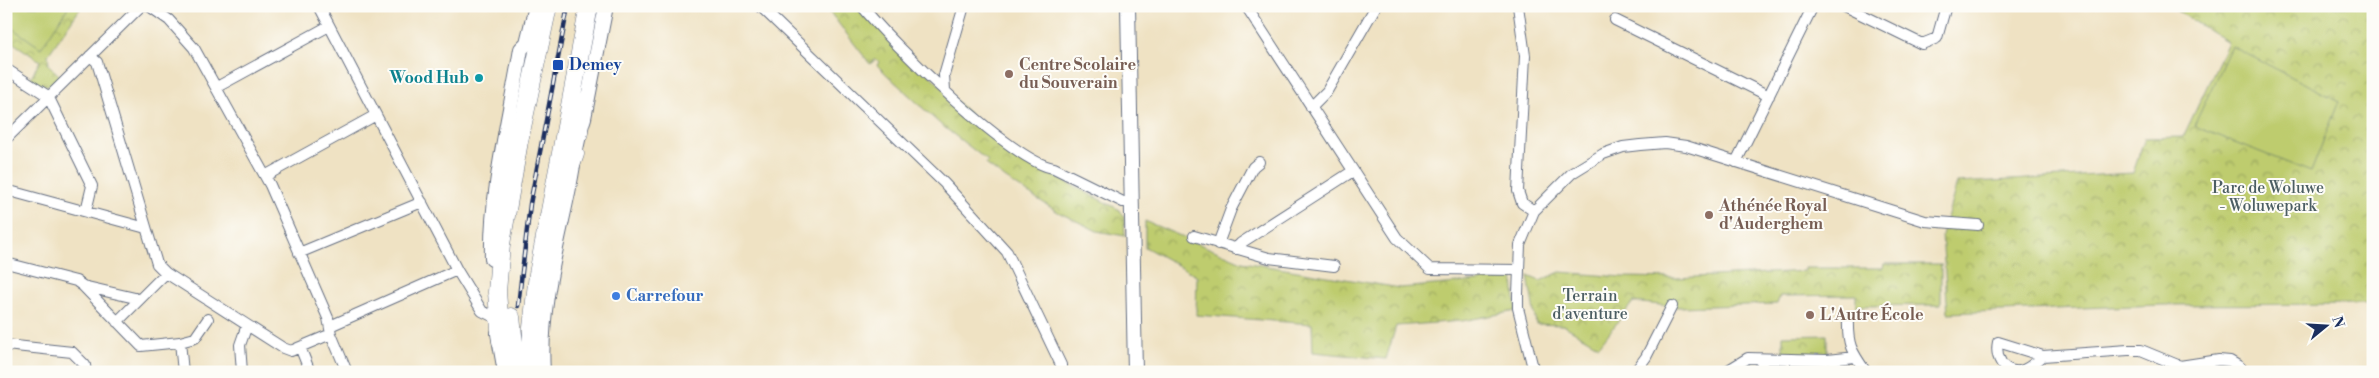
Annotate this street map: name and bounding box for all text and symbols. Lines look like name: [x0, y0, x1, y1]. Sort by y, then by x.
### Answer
place label: Demey: [569, 55, 623, 75]
place label: Centre Scolaire du Souverain: [1019, 55, 1136, 93]
marker: Demey: [551, 58, 565, 72]
place label: Wood Hub: [388, 68, 469, 88]
marker: Centre Scolaire du Souverain: [1003, 68, 1015, 80]
marker: Wood Hub: [473, 72, 485, 84]
park label: Parc de Woluwe - Woluwepark: [2212, 178, 2324, 216]
place label: Athénée Royal d'Auderghem: [1718, 196, 1828, 234]
marker: Athénée Royal d'Auderghem: [1703, 209, 1715, 221]
place label: Carrefour: [626, 286, 704, 306]
park label: Terrain d'aventure: [1552, 286, 1628, 324]
marker: Carrefour: [610, 290, 622, 302]
north arrow: [2302, 300, 2352, 350]
place label: L'Autre École: [1820, 303, 1924, 325]
marker: L'Autre École: [1804, 309, 1816, 321]
text: N: [2327, 314, 2348, 330]

